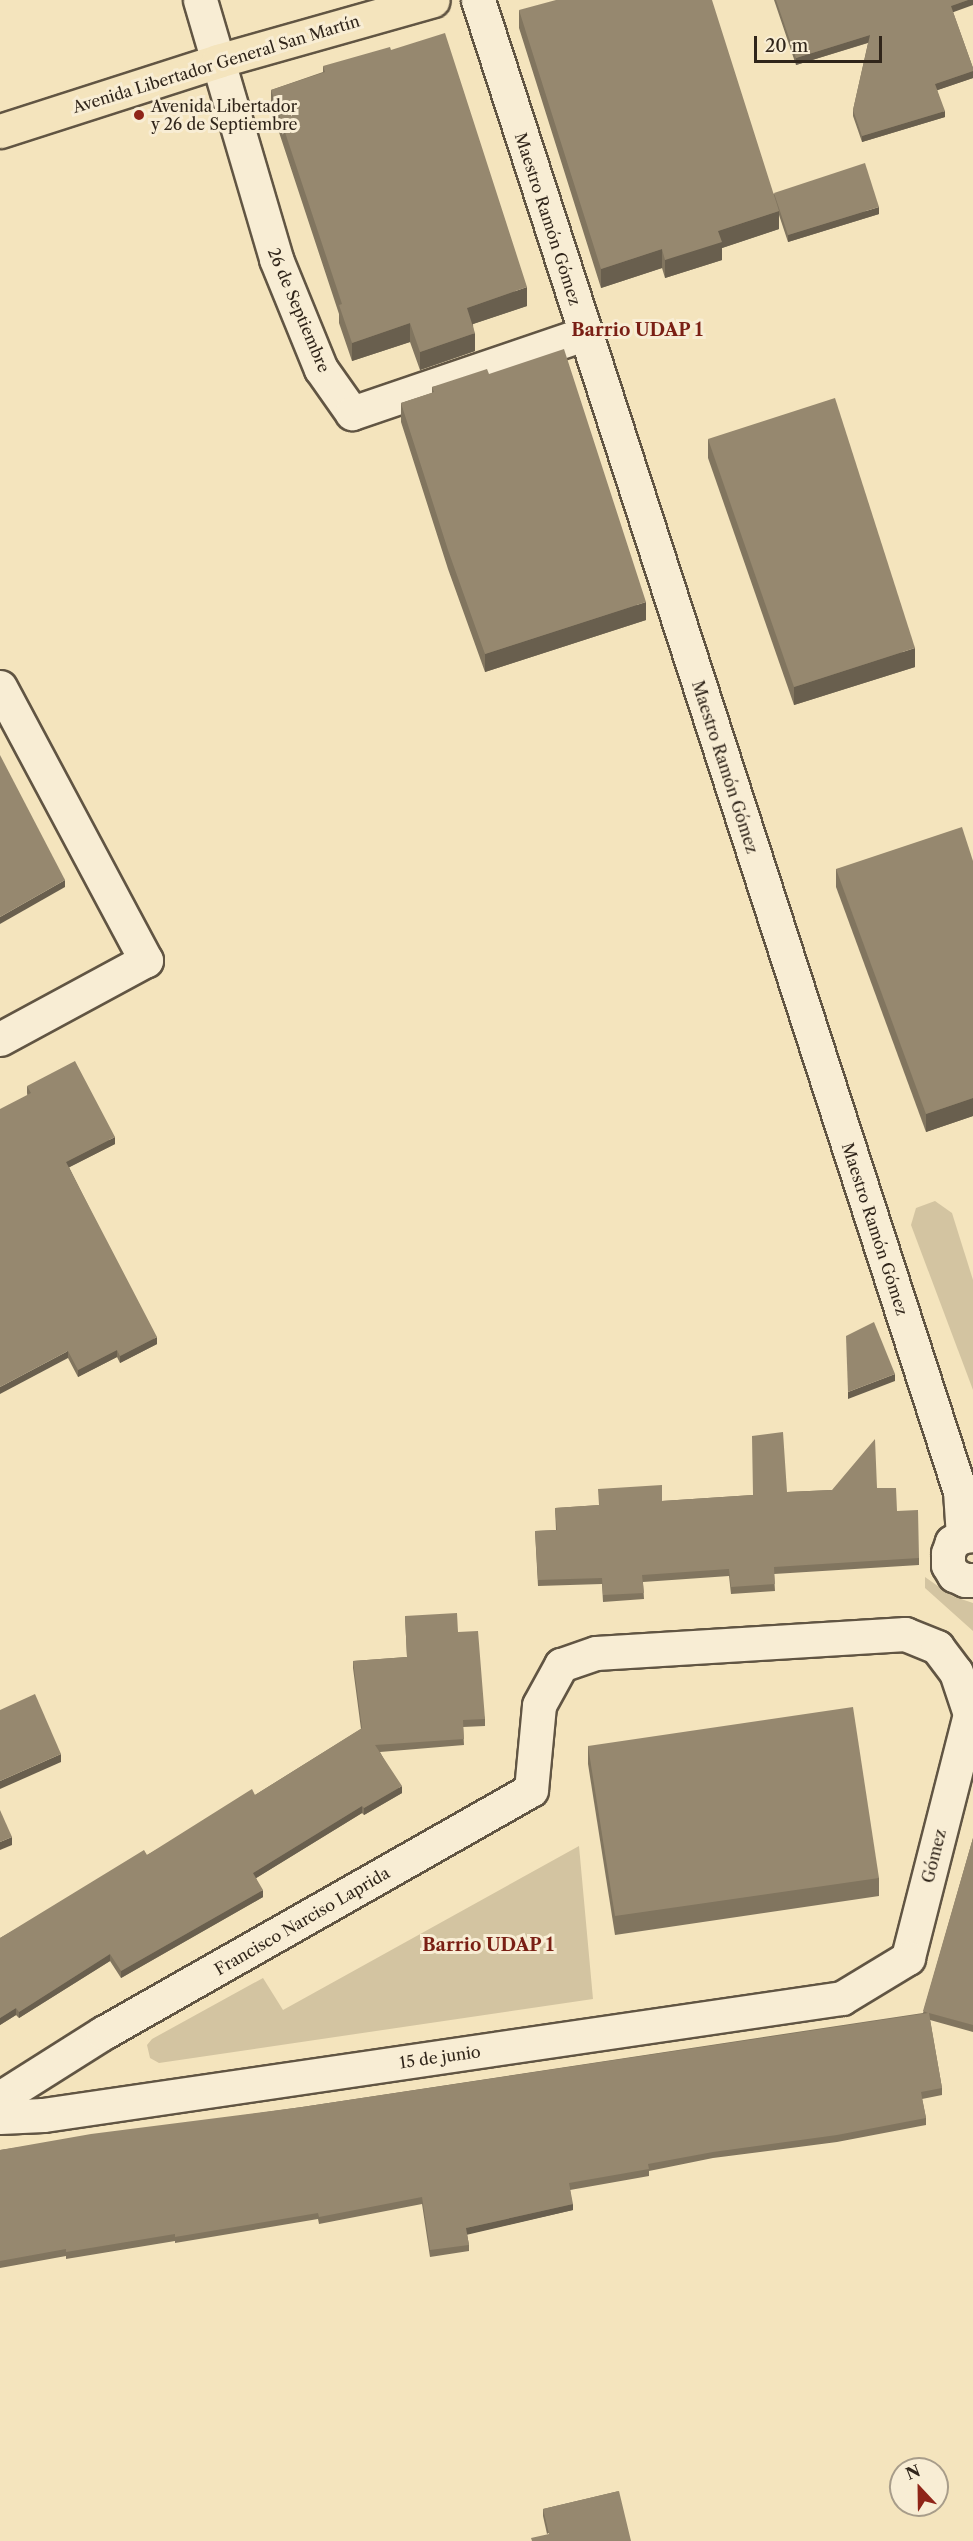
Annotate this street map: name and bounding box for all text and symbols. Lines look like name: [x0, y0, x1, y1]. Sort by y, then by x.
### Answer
street label: Avenida Libertador General San Martín: [70, 11, 362, 117]
scale bar: [757, 24, 884, 62]
text: 20 m: [765, 35, 808, 57]
place label: Avenida Libertador y 26 de Septiembre: [151, 96, 298, 134]
marker: Avenida Libertador y 26 de Septiembre: [132, 108, 146, 122]
street label: Maestro Ramón Gómez: [511, 130, 585, 308]
street label: 26 de Septiembre: [264, 245, 334, 375]
district label: Barrio UDAP 1: [571, 319, 703, 341]
street label: Maestro Ramón Gómez: [688, 678, 762, 856]
street label: Maestro Ramón Gómez: [838, 1140, 912, 1318]
street label: Gómez: [918, 1827, 950, 1885]
street label: Francisco Narciso Laprida: [211, 1863, 393, 1979]
district label: Barrio UDAP 1: [422, 1934, 554, 1956]
street label: 15 de junio: [398, 2042, 482, 2072]
north arrow: [889, 2457, 949, 2517]
text: N: [903, 2460, 923, 2484]

